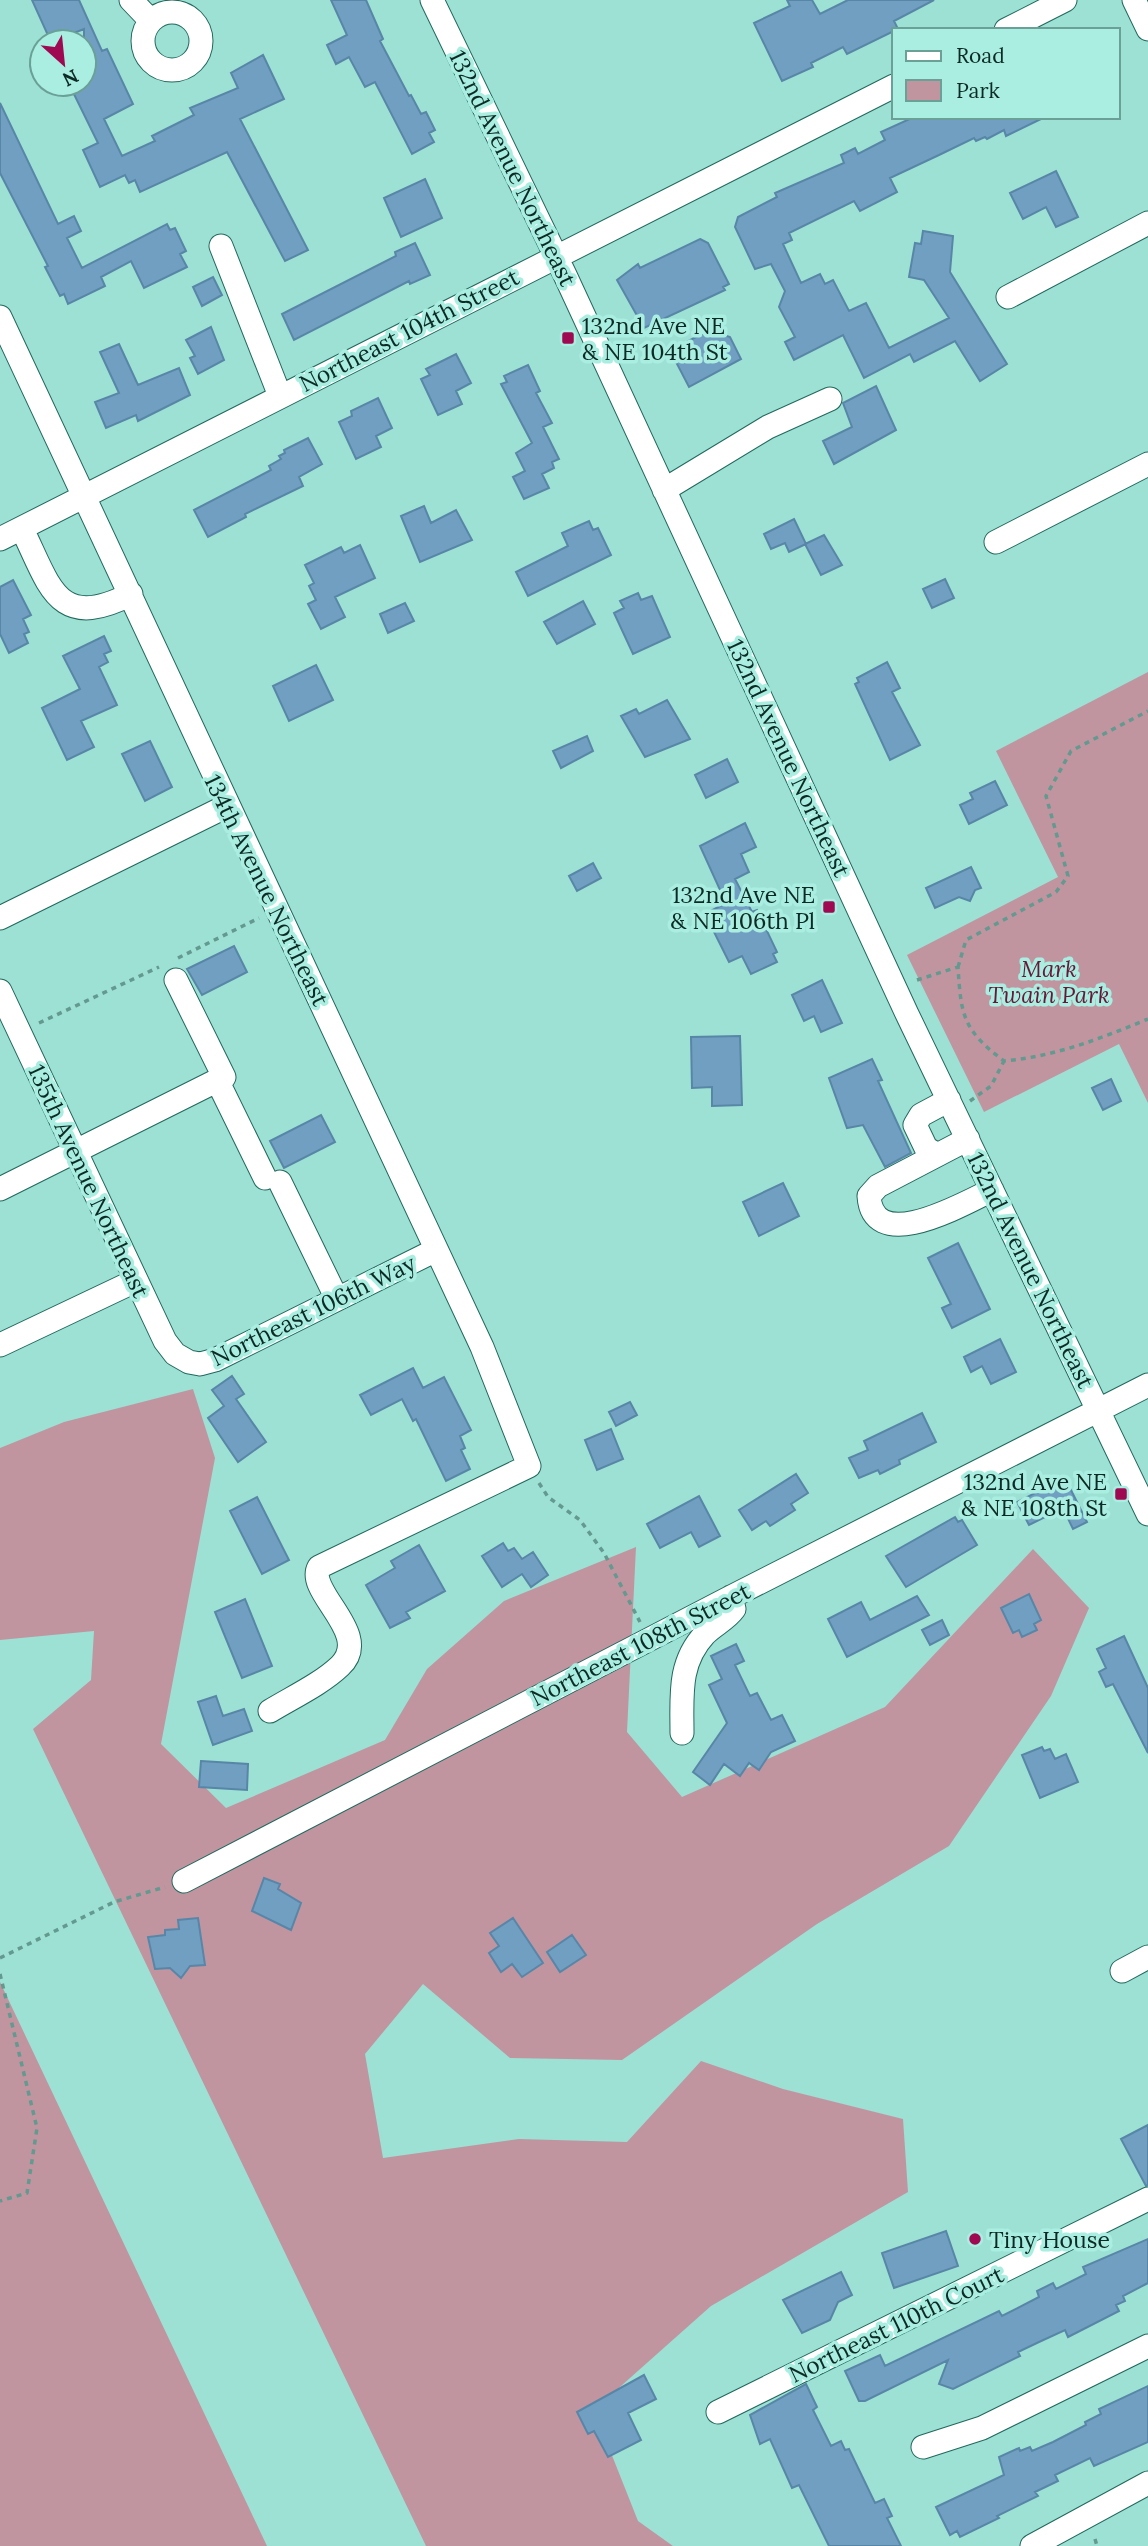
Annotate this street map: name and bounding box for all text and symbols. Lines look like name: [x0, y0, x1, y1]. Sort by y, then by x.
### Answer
north arrow: [28, 28, 98, 98]
legend: [892, 28, 1120, 119]
text: Road: [956, 42, 1005, 69]
street label: 132nd Avenue Northeast: [443, 45, 583, 291]
text: N: [58, 64, 83, 92]
text: Park: [956, 77, 1000, 104]
street label: Northeast 104th Street: [294, 262, 524, 398]
place label: 132nd Ave NE & NE 104th St: [582, 311, 728, 366]
marker: 132nd Ave NE & NE 104th St: [560, 330, 576, 346]
street label: 132nd Avenue Northeast: [721, 635, 857, 881]
street label: 134th Avenue Northeast: [198, 770, 336, 1011]
place label: 132nd Ave NE & NE 106th Pl: [670, 880, 815, 935]
marker: 132nd Ave NE & NE 106th Pl: [821, 899, 837, 915]
park label: Mark Twain Park: [988, 954, 1110, 1009]
street label: 135th Avenue Northeast: [22, 1060, 156, 1302]
street label: 132nd Avenue Northeast: [961, 1147, 1101, 1393]
street label: Northeast 106th Way: [206, 1248, 421, 1372]
place label: 132nd Ave NE & NE 108th St: [961, 1467, 1107, 1522]
marker: 132nd Ave NE & NE 108th St: [1113, 1486, 1129, 1502]
street label: Northeast 108th Street: [525, 1576, 755, 1712]
place label: Tiny House: [989, 2225, 1110, 2254]
marker: Tiny House: [967, 2231, 983, 2247]
street label: Northeast 110th Court: [784, 2259, 1008, 2389]

